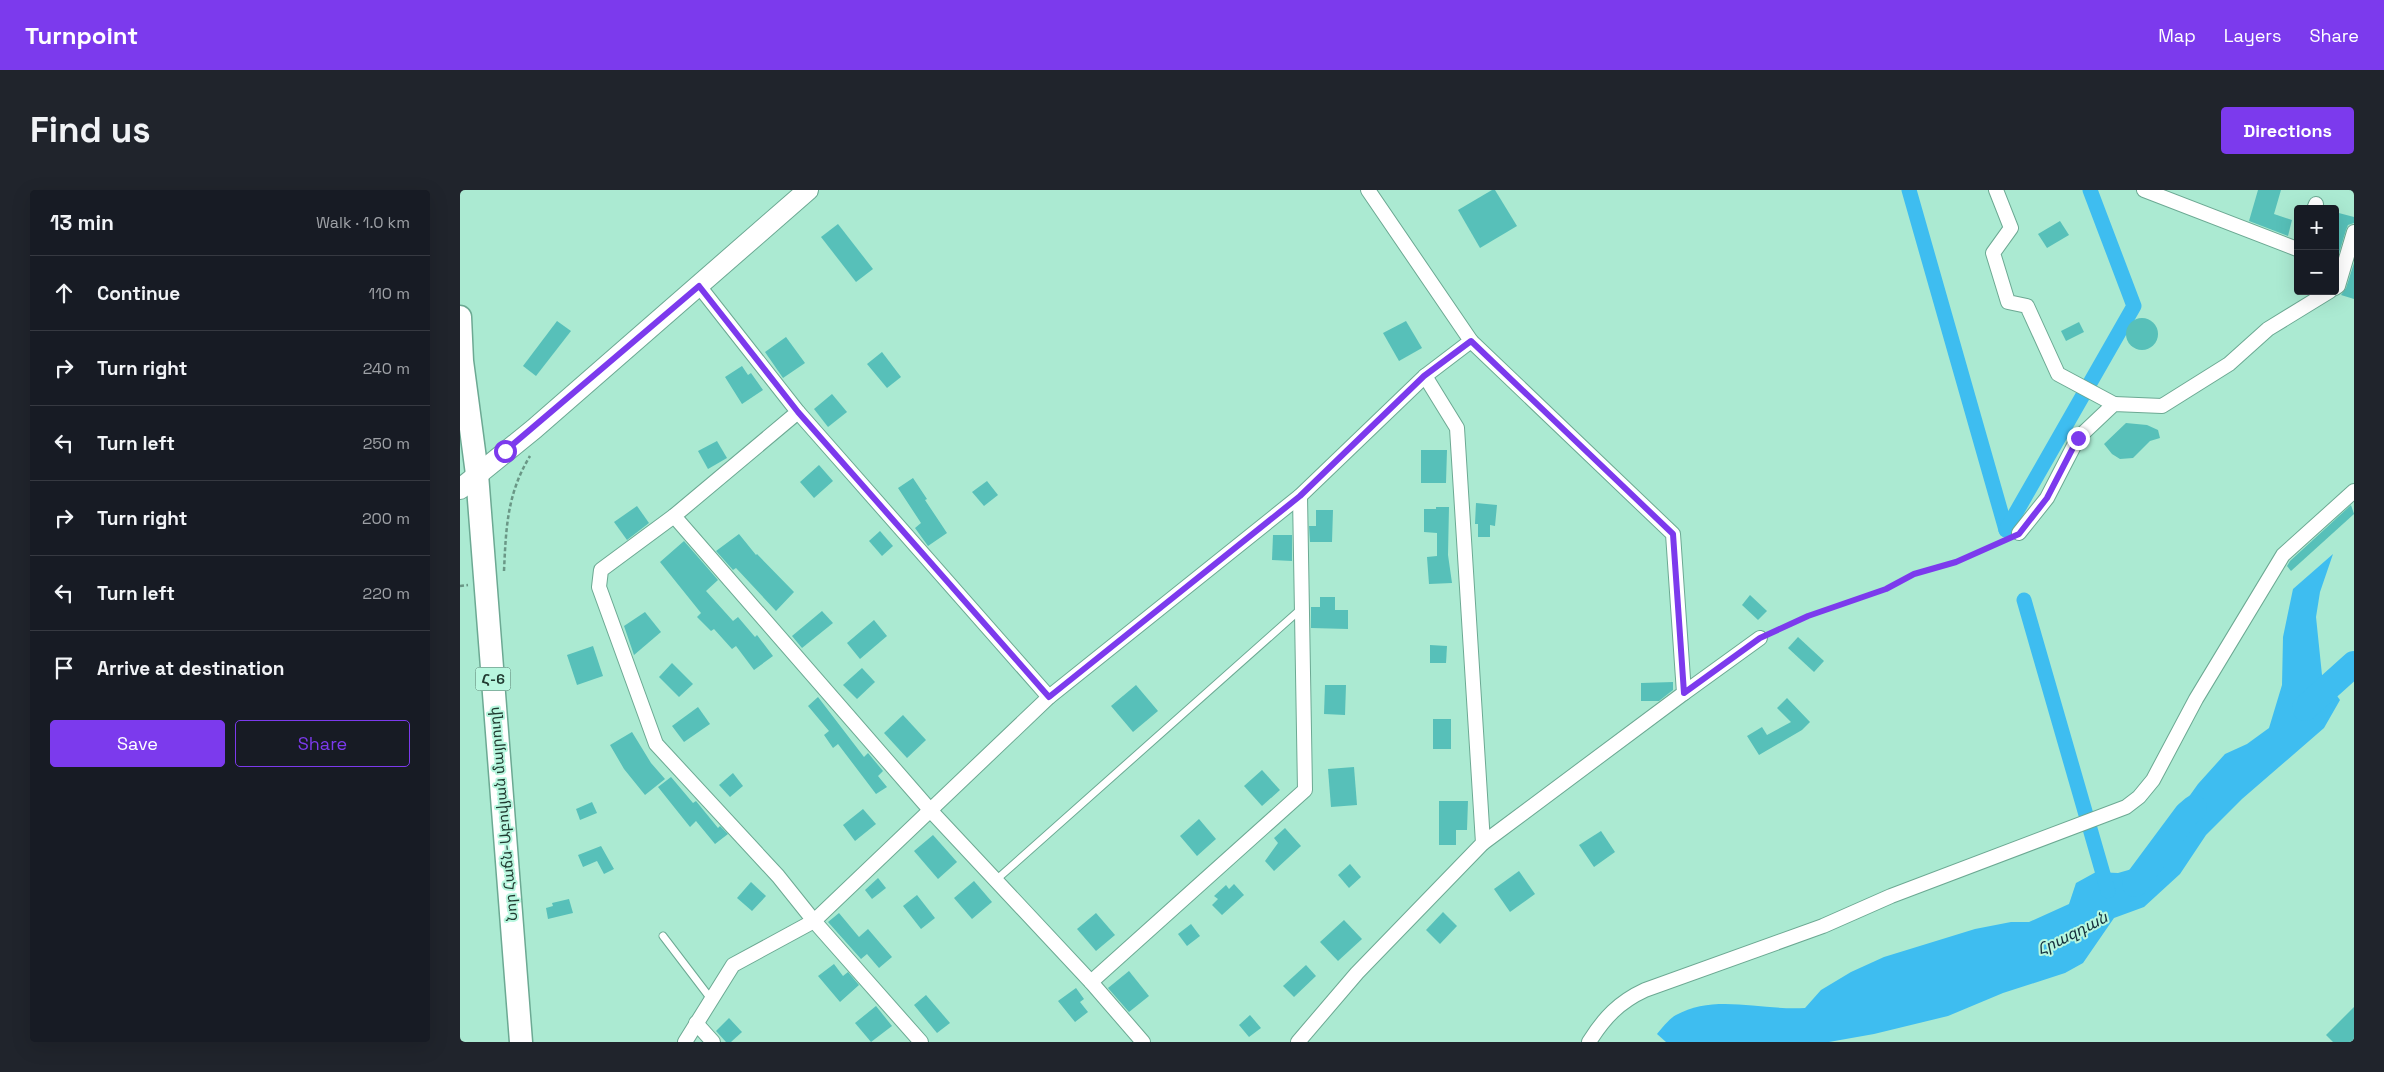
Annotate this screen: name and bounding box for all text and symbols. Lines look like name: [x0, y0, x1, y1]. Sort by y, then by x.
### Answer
text: Turnpoint: [25, 20, 138, 51]
text: Map: [2158, 24, 2196, 47]
text: Layers: [2224, 24, 2281, 47]
text: Share: [2309, 24, 2359, 47]
button: Directions: [2221, 107, 2354, 154]
text: Find us: [30, 108, 151, 152]
map controls: [2294, 205, 2339, 295]
button: +: [2294, 205, 2339, 250]
text: 13 min: [50, 209, 114, 236]
text: Walk · 1.0 km: [316, 212, 410, 233]
button: −: [2294, 250, 2339, 295]
icon: ahead: [50, 279, 78, 307]
text: Continue: [97, 281, 180, 306]
text: 110 m: [368, 283, 410, 304]
icon: right: [50, 354, 78, 382]
text: Turn right: [97, 356, 187, 381]
text: 240 m: [363, 358, 410, 379]
route end: [2067, 427, 2090, 450]
icon: left: [50, 429, 78, 457]
text: Turn left: [97, 431, 175, 456]
text: 250 m: [363, 433, 410, 454]
route start: [494, 440, 517, 463]
icon: right: [50, 504, 78, 532]
text: Turn right: [97, 506, 187, 531]
text: 200 m: [362, 508, 410, 529]
icon: left: [50, 579, 78, 607]
text: Turn left: [97, 581, 175, 606]
text: 220 m: [363, 583, 410, 604]
icon: arrive: [50, 654, 78, 682]
text: Arrive at destination: [97, 656, 285, 681]
road number: Հ-6: [475, 668, 510, 690]
street label: Նոր Հաճն-Աբովյան մայրուղի: [484, 706, 521, 922]
button: Save: [50, 720, 225, 767]
button: Share: [235, 720, 410, 767]
water label: Հրազդան: [2033, 906, 2112, 960]

